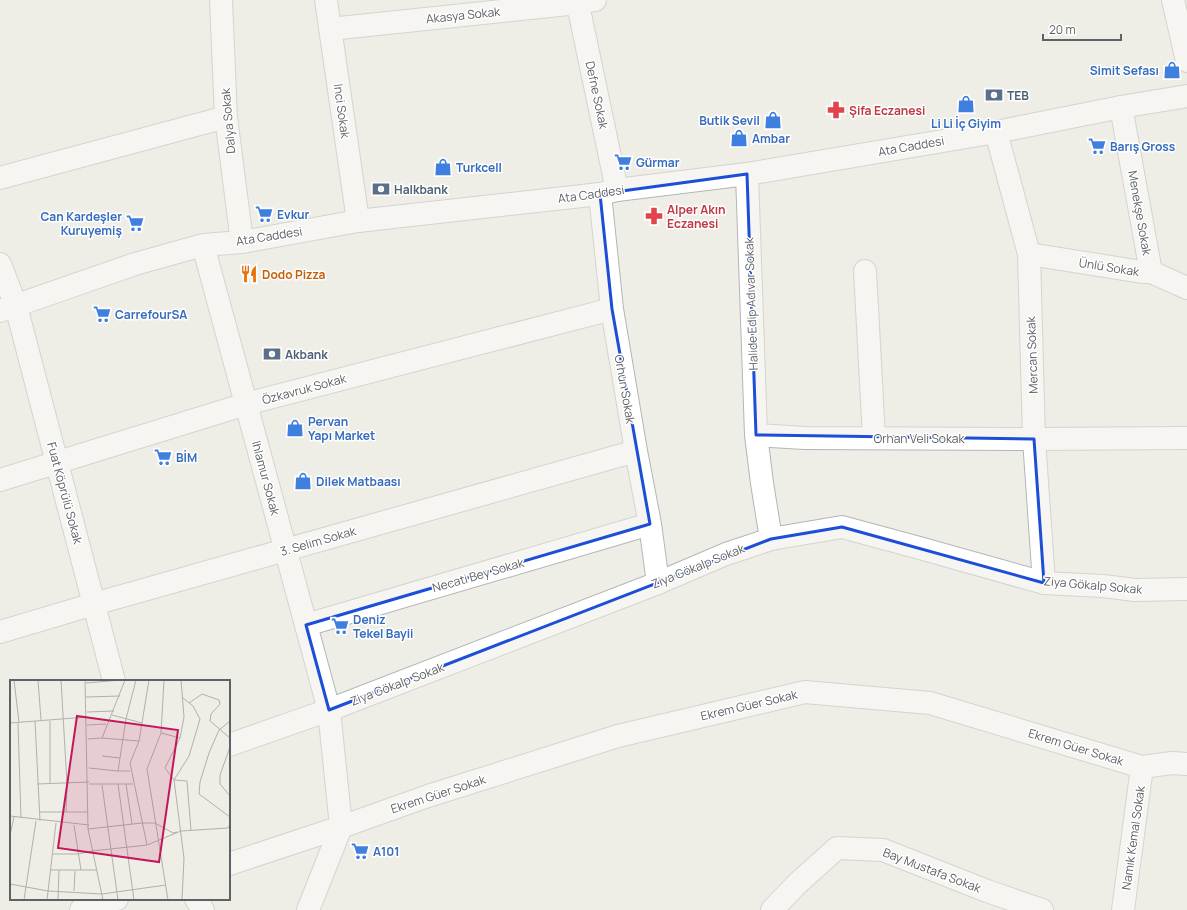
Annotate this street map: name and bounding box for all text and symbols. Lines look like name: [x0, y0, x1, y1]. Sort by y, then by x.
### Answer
street label: Akasya Sokak: [425, 3, 502, 27]
scale bar: [1043, 16, 1121, 42]
text: 20 m: [1049, 21, 1076, 38]
street label: Defne Sokak: [582, 60, 613, 131]
shop icon: Simit Sefası: [1162, 60, 1182, 80]
place label: Simit Sefası: [1090, 62, 1159, 79]
street label: Inci Sokak: [330, 83, 354, 140]
bank icon: TEB: [984, 85, 1004, 105]
street label: Dalya Sokak: [217, 86, 239, 154]
place label: TEB: [1007, 87, 1029, 104]
shop icon: Li Li İç Giyim: [956, 94, 976, 114]
pharmacy icon: Şifa Eczanesi: [826, 100, 846, 120]
place label: Şifa Eczanesi: [849, 102, 925, 119]
shop icon: Butik Sevil: [763, 110, 783, 130]
place label: Butik Sevil: [699, 112, 760, 129]
place label: Li Li İç Giyim: [931, 115, 1001, 132]
shop icon: Ambar: [729, 128, 749, 148]
place label: Ambar: [752, 130, 790, 147]
street label: Ata Caddesi: [877, 132, 945, 160]
supermarket icon: Barış Gross: [1087, 136, 1107, 156]
place label: Barış Gross: [1110, 138, 1176, 155]
supermarket icon: Gürmar: [613, 152, 633, 172]
place label: Gürmar: [636, 154, 680, 171]
shop icon: Turkcell: [433, 157, 453, 177]
place label: Turkcell: [456, 159, 502, 176]
street label: Menekşe Sokak: [1124, 169, 1156, 258]
bank icon: Halkbank: [371, 179, 391, 199]
place label: Halkbank: [394, 181, 448, 198]
street label: Ata Caddesi: [557, 181, 625, 207]
place label: Alper Akın Eczanesi: [667, 201, 726, 232]
supermarket icon: Evkur: [254, 204, 274, 224]
place label: Evkur: [277, 206, 310, 223]
pharmacy icon: Alper Akın Eczanesi: [644, 206, 664, 226]
place label: Can Kardeşler Kuruyemiş: [40, 208, 122, 239]
supermarket icon: Can Kardeşler Kuruyemiş: [125, 213, 145, 233]
street label: Ata Caddesi: [235, 222, 303, 250]
street label: Halide Edip Adıvar Sokak: [740, 236, 762, 371]
street label: Ünlü Sokak: [1078, 254, 1141, 280]
restaurant icon: Dodo Pizza: [239, 264, 259, 284]
place label: Dodo Pizza: [262, 266, 326, 283]
supermarket icon: CarrefourSA: [92, 304, 112, 324]
place label: CarrefourSA: [115, 306, 187, 323]
street label: Mercan Sokak: [1022, 315, 1042, 394]
bank icon: Akbank: [262, 344, 282, 364]
place label: Akbank: [285, 346, 328, 363]
street label: Orhun Sokak: [611, 353, 640, 426]
street label: Özkavruk Sokak: [260, 369, 349, 408]
place label: Pervan Yapı Market: [308, 413, 375, 444]
shop icon: Pervan Yapı Market: [285, 418, 305, 438]
street label: Orhan Veli Sokak: [874, 430, 966, 447]
street label: Ihlamur Sokak: [248, 439, 284, 518]
street label: Fuat Köprülü Sokak: [43, 440, 87, 547]
supermarket icon: BİM: [153, 447, 173, 467]
place label: BİM: [176, 449, 197, 466]
shop icon: Dilek Matbaası: [293, 471, 313, 491]
place label: Dilek Matbaası: [316, 473, 401, 490]
street label: 3. Selim Sokak: [278, 522, 359, 560]
street label: Ziya Gökalp Sokak: [649, 539, 748, 592]
street label: Necati Bey Sokak: [430, 554, 527, 596]
street label: Ziya Gökalp Sokak: [1043, 572, 1144, 598]
place label: Deniz Tekel Bayii: [353, 611, 413, 642]
supermarket icon: Deniz Tekel Bayii: [330, 616, 350, 636]
street label: Ziya Gökalp Sokak: [348, 658, 447, 710]
inset map: [10, 680, 230, 900]
street label: Ekrem Güer Sokak: [699, 685, 800, 724]
street label: Ekrem Güer Sokak: [1026, 724, 1127, 770]
street label: Ekrem Güer Sokak: [388, 770, 489, 817]
street label: Namık Kemal Sokak: [1117, 784, 1149, 891]
supermarket icon: A101: [350, 841, 370, 861]
place label: A101: [373, 843, 399, 860]
street label: Bay Mustafa Sokak: [881, 844, 984, 897]

